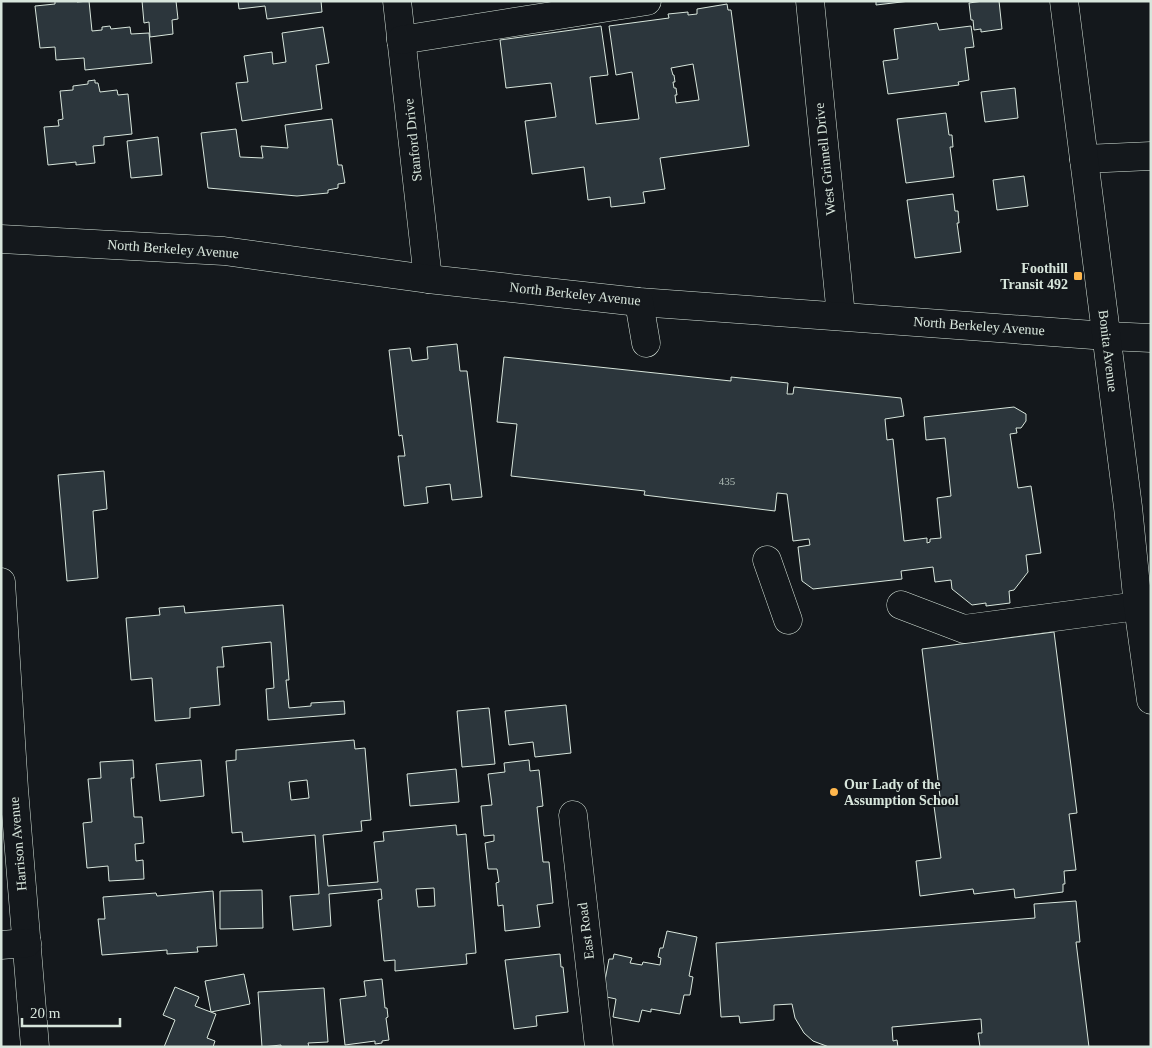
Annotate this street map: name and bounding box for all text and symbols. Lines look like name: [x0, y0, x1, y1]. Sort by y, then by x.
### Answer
street label: Stanford Drive: [401, 98, 425, 182]
street label: West Grinnell Drive: [812, 102, 838, 216]
street label: North Berkeley Avenue: [107, 237, 239, 261]
place label: Foothill Transit 492: [1000, 261, 1068, 292]
marker: Foothill Transit 492: [1072, 270, 1084, 282]
street label: North Berkeley Avenue: [509, 280, 641, 308]
street label: Bonita Avenue: [1096, 309, 1120, 393]
street label: North Berkeley Avenue: [913, 314, 1045, 338]
house number: 435: [719, 475, 736, 487]
place label: Our Lady of the Assumption School: [844, 777, 959, 808]
marker: Our Lady of the Assumption School: [828, 786, 840, 798]
street label: Harrison Avenue: [6, 796, 30, 892]
street label: East Road: [575, 902, 597, 960]
scale bar: [22, 996, 120, 1028]
text: 20 m: [30, 1005, 61, 1021]

